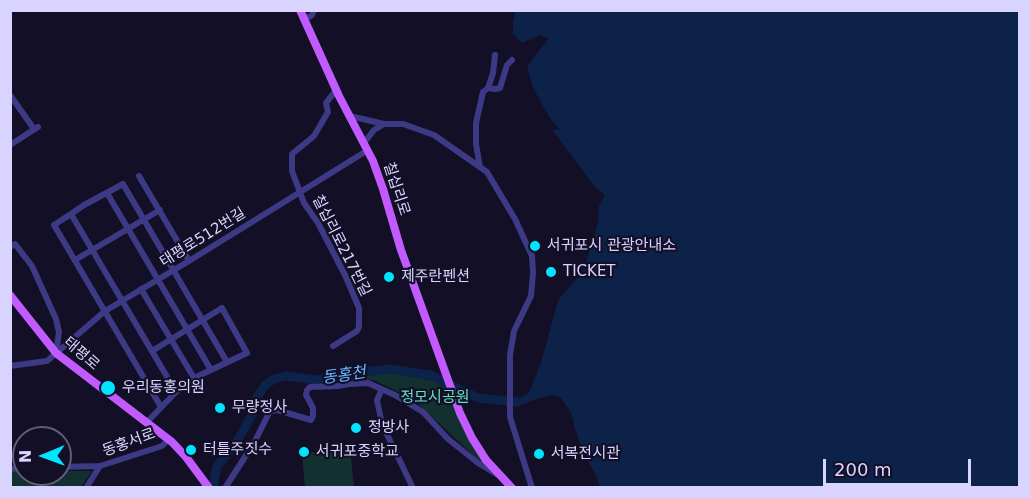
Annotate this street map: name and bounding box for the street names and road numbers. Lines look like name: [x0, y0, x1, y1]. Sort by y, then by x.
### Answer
street label: 칠십리로: [379, 160, 413, 218]
street label: 칠십리로217번길: [308, 192, 374, 300]
street label: 태평로512번길: [157, 204, 249, 272]
street label: 태평로: [59, 334, 103, 374]
street label: 동홍서로: [100, 425, 158, 461]

